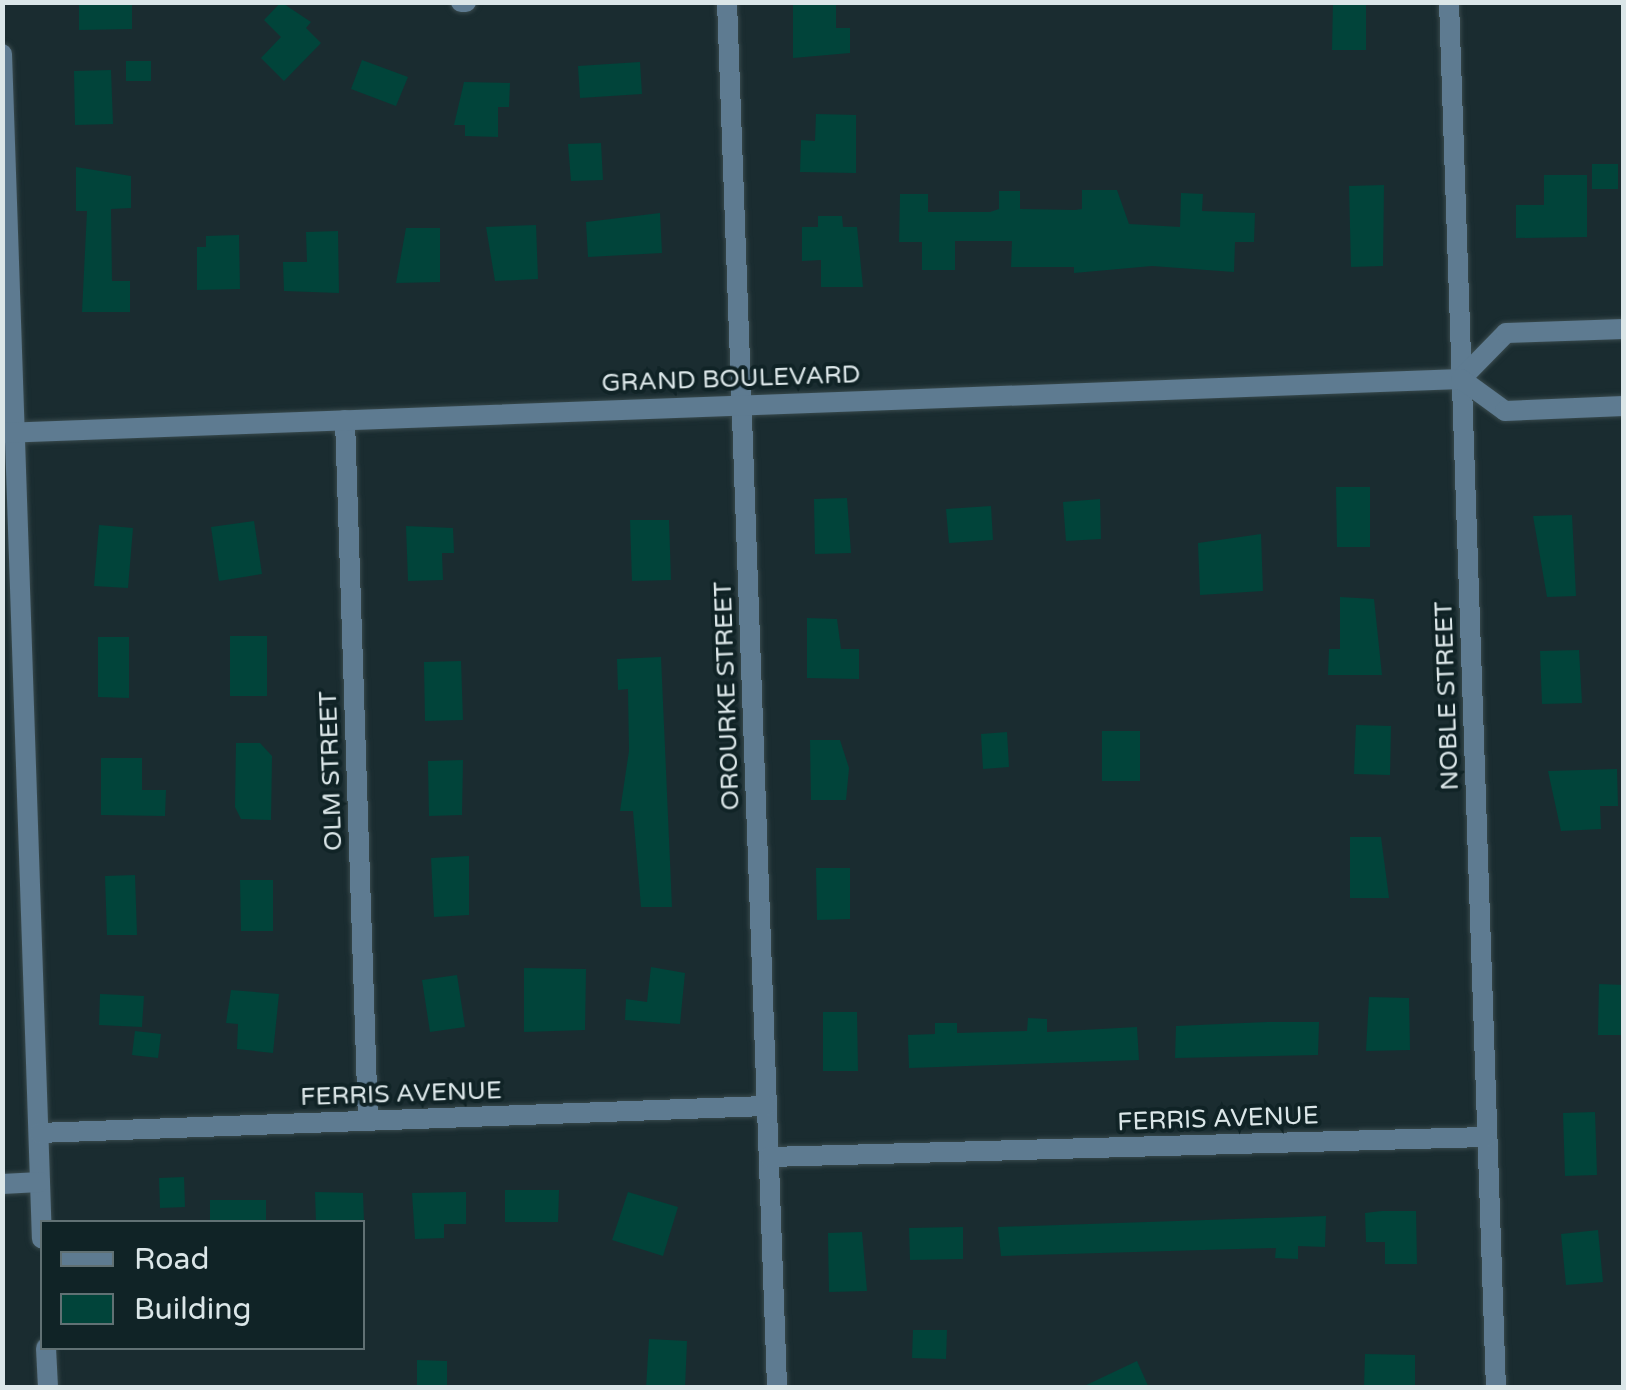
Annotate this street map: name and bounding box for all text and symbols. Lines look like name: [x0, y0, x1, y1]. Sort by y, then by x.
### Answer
street label: GRAND BOULEVARD: [601, 359, 861, 399]
street label: OROURKE STREET: [708, 581, 746, 811]
street label: NOBLE STREET: [1429, 601, 1465, 791]
street label: OLM STREET: [313, 691, 349, 851]
street label: FERRIS AVENUE: [300, 1075, 502, 1113]
street label: FERRIS AVENUE: [1117, 1100, 1319, 1138]
legend: [40, 1220, 365, 1350]
text: Road: [134, 1241, 209, 1278]
text: Building: [134, 1291, 251, 1328]

